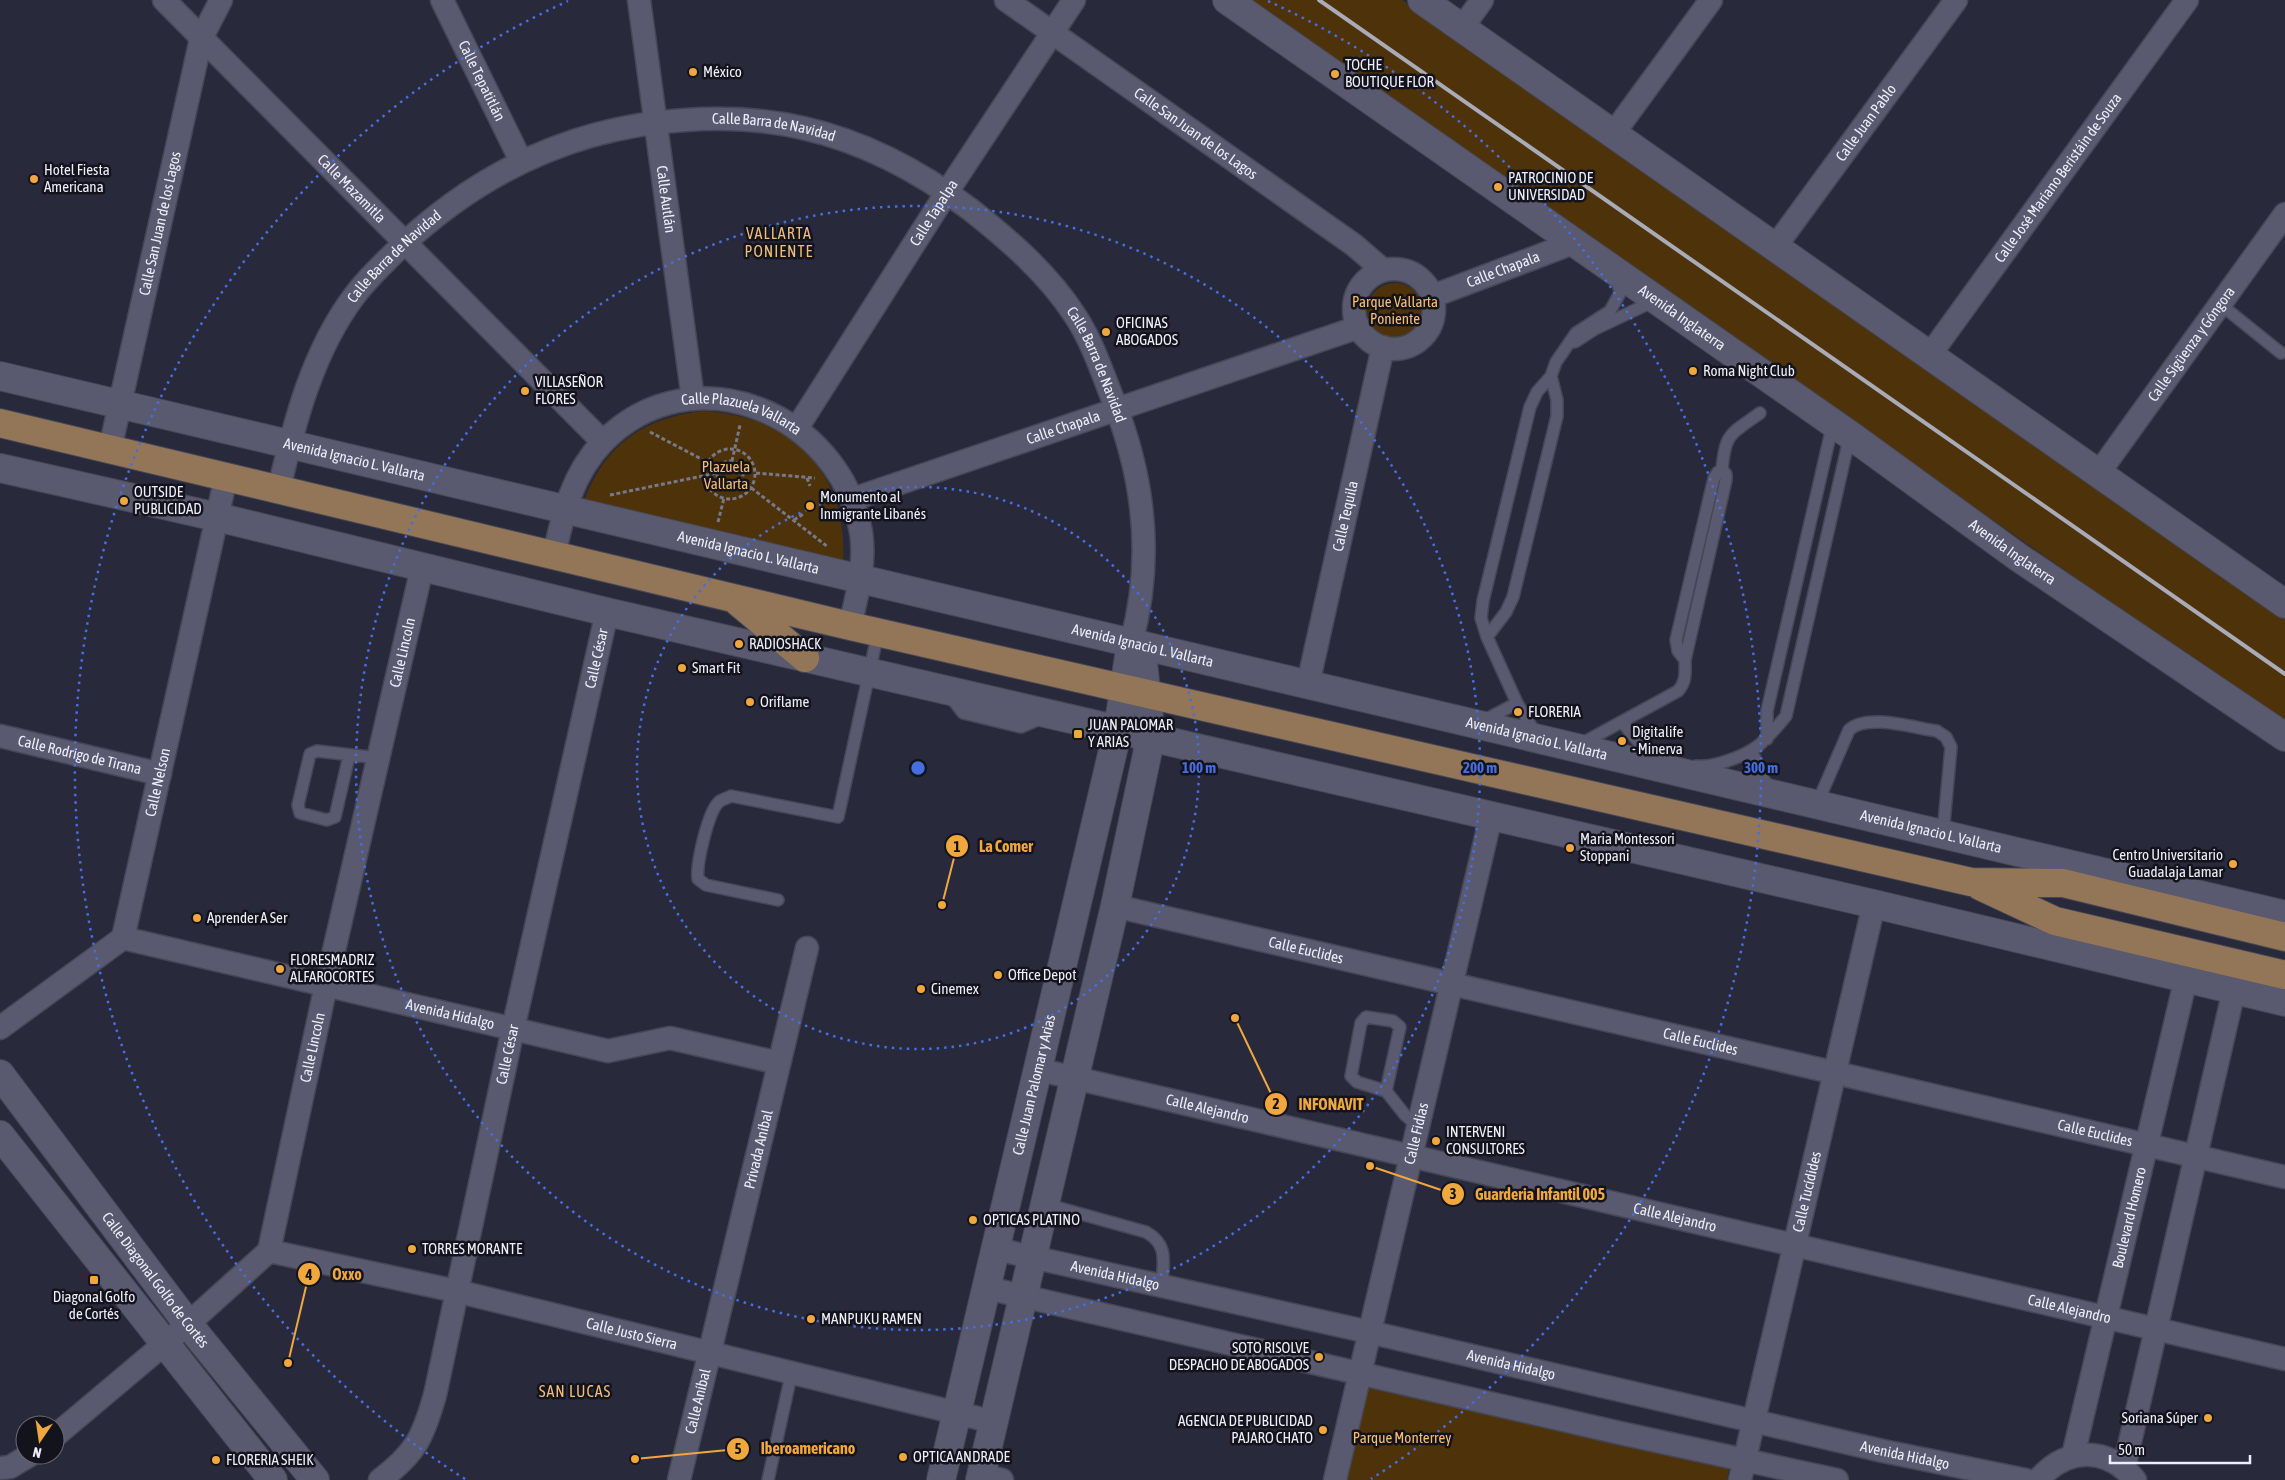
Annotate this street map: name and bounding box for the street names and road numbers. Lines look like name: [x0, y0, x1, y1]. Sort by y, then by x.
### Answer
street label: Calle Tepatitlán: [455, 38, 509, 124]
street label: Calle Juan Pablo: [1832, 81, 1899, 164]
street label: Calle San Juan de los Lagos: [1131, 84, 1261, 182]
street label: Calle José Mariano Beristáin de Souza: [1991, 90, 2125, 266]
street label: Calle Barra de Navidad: [712, 110, 838, 144]
street label: Calle San Juan de los Lagos: [135, 150, 184, 297]
street label: Calle Mazamitla: [314, 151, 389, 226]
street label: Calle Autlán: [653, 164, 679, 234]
street label: Calle Tapalpa: [906, 176, 961, 249]
street label: Calle Barra de Navidad: [343, 206, 444, 306]
street label: Calle Chapala: [1464, 247, 1542, 290]
street label: Avenida Inglaterra: [1636, 281, 1729, 354]
street label: Calle Sigüenza y Góngora: [2144, 283, 2238, 405]
street label: Calle Barra de Navidad: [1063, 303, 1130, 424]
street label: Calle Plazuela Vallarta: [680, 389, 805, 438]
street label: Calle Chapala: [1024, 407, 1102, 447]
street label: Avenida Ignacio L. Vallarta: [282, 434, 427, 484]
street label: Calle Tequila: [1329, 479, 1361, 553]
street label: Avenida Inglaterra: [1966, 515, 2059, 588]
street label: Avenida Ignacio L. Vallarta: [676, 527, 821, 577]
street label: Calle Lincoln: [386, 616, 418, 689]
street label: Avenida Ignacio L. Vallarta: [1070, 620, 1215, 670]
street label: Calle César: [581, 626, 611, 690]
street label: Avenida Ignacio L. Vallarta: [1465, 713, 1609, 763]
street label: Calle Rodrigo de Tirana: [16, 732, 143, 777]
street label: Calle Nelson: [141, 746, 173, 818]
street label: Avenida Ignacio L. Vallarta: [1859, 806, 2004, 856]
street label: Calle Euclides: [1267, 933, 1345, 967]
street label: Avenida Hidalgo: [404, 995, 496, 1032]
street label: Calle Lincoln: [296, 1011, 328, 1084]
street label: Calle Juan Palomar y Arias: [1009, 1013, 1058, 1157]
street label: Calle César: [492, 1022, 522, 1086]
street label: Calle Euclides: [1662, 1024, 1740, 1058]
street label: Calle Alejandro: [1164, 1090, 1251, 1126]
street label: Calle Fidias: [1400, 1101, 1431, 1166]
street label: Privada Aníbal: [740, 1108, 776, 1190]
street label: Calle Euclides: [2056, 1116, 2134, 1149]
street label: Calle Tucídides: [1789, 1150, 1824, 1234]
street label: Boulevard Homero: [2109, 1165, 2149, 1270]
street label: Calle Alejandro: [1632, 1199, 1718, 1235]
street label: Calle Diagonal Golfo de Cortés: [99, 1209, 213, 1351]
street label: Avenida Hidalgo: [1069, 1257, 1161, 1293]
street label: Calle Alejandro: [2026, 1291, 2113, 1326]
street label: Calle Justo Sierra: [584, 1314, 679, 1353]
street label: Avenida Hidalgo: [1465, 1346, 1557, 1383]
street label: Calle Aníbal: [681, 1367, 714, 1436]
street label: Avenida Hidalgo: [1859, 1437, 1951, 1472]

